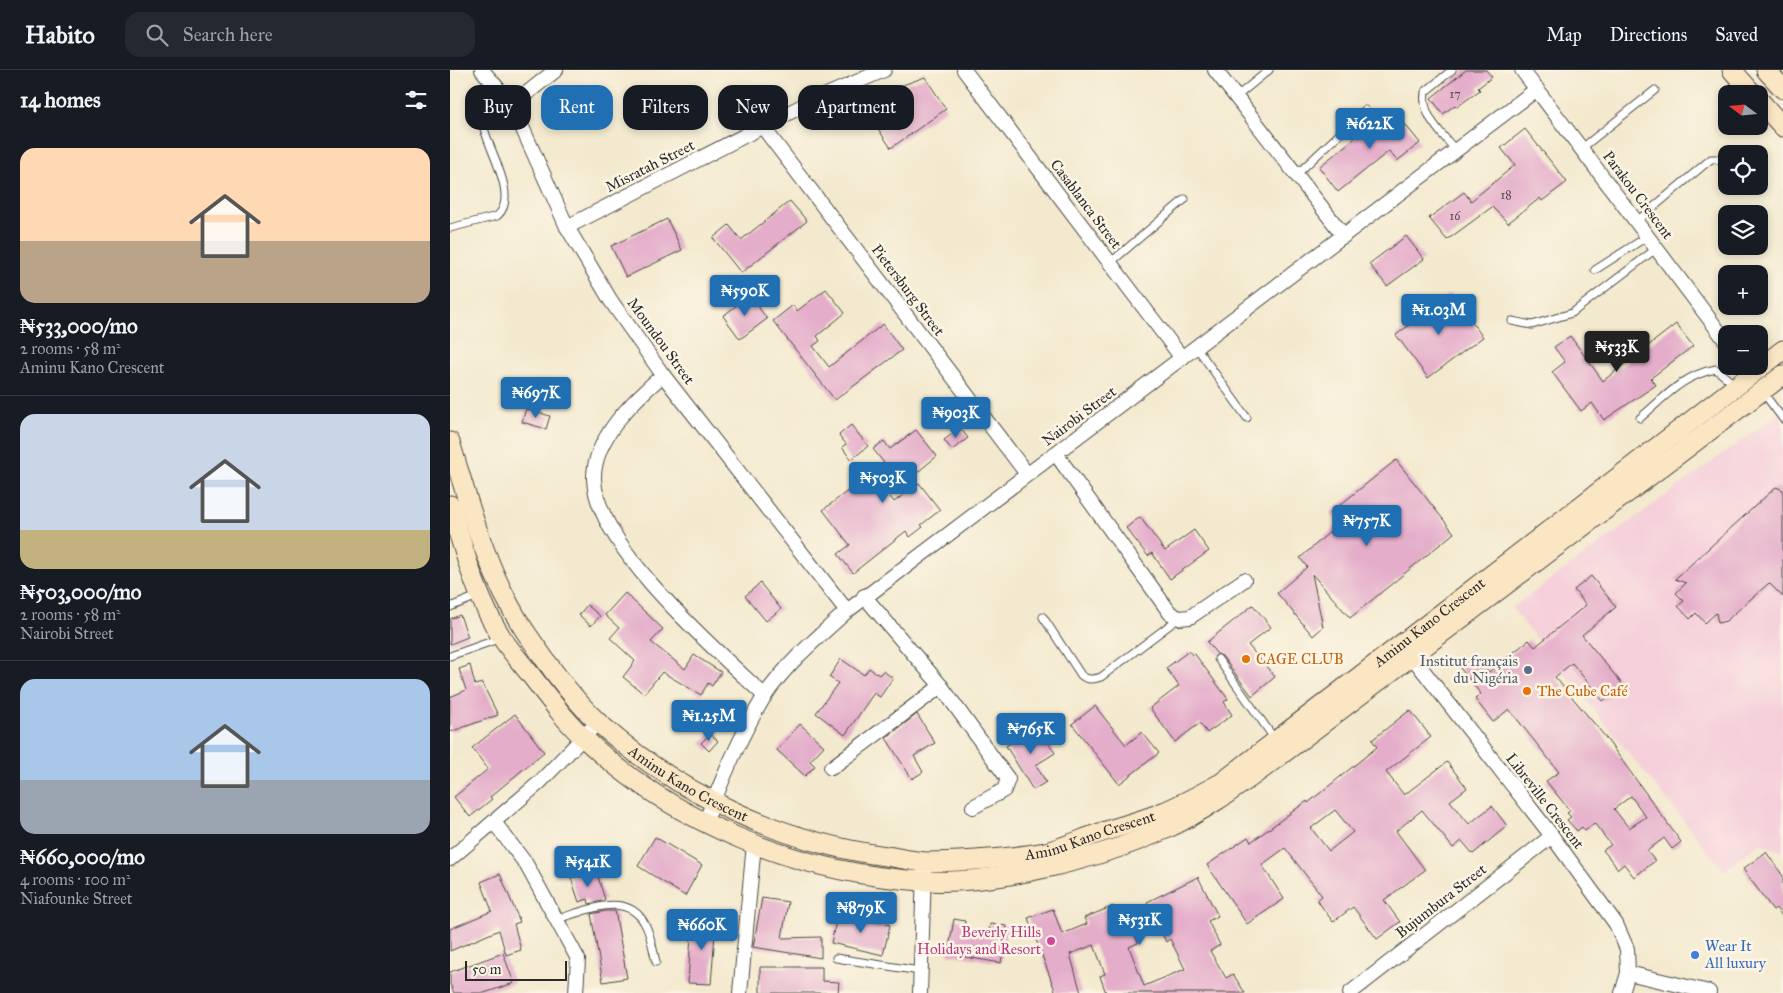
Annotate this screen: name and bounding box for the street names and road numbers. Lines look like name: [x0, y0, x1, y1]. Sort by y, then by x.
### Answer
street label: Misratah Street: [602, 136, 698, 196]
street label: Parakou Crescent: [1599, 147, 1677, 243]
street label: Casablanca Street: [1047, 156, 1126, 253]
street label: Pietersburg Street: [868, 241, 949, 340]
street label: Moundou Street: [624, 294, 699, 388]
street label: Nairobi Street: [1038, 382, 1120, 450]
street label: Aminu Kano Crescent: [1369, 573, 1489, 672]
street label: Aminu Kano Crescent: [624, 741, 751, 826]
street label: Libreville Crescent: [1502, 750, 1588, 853]
street label: Aminu Kano Crescent: [1023, 807, 1158, 864]
street label: Bujumbura Street: [1392, 860, 1490, 942]

